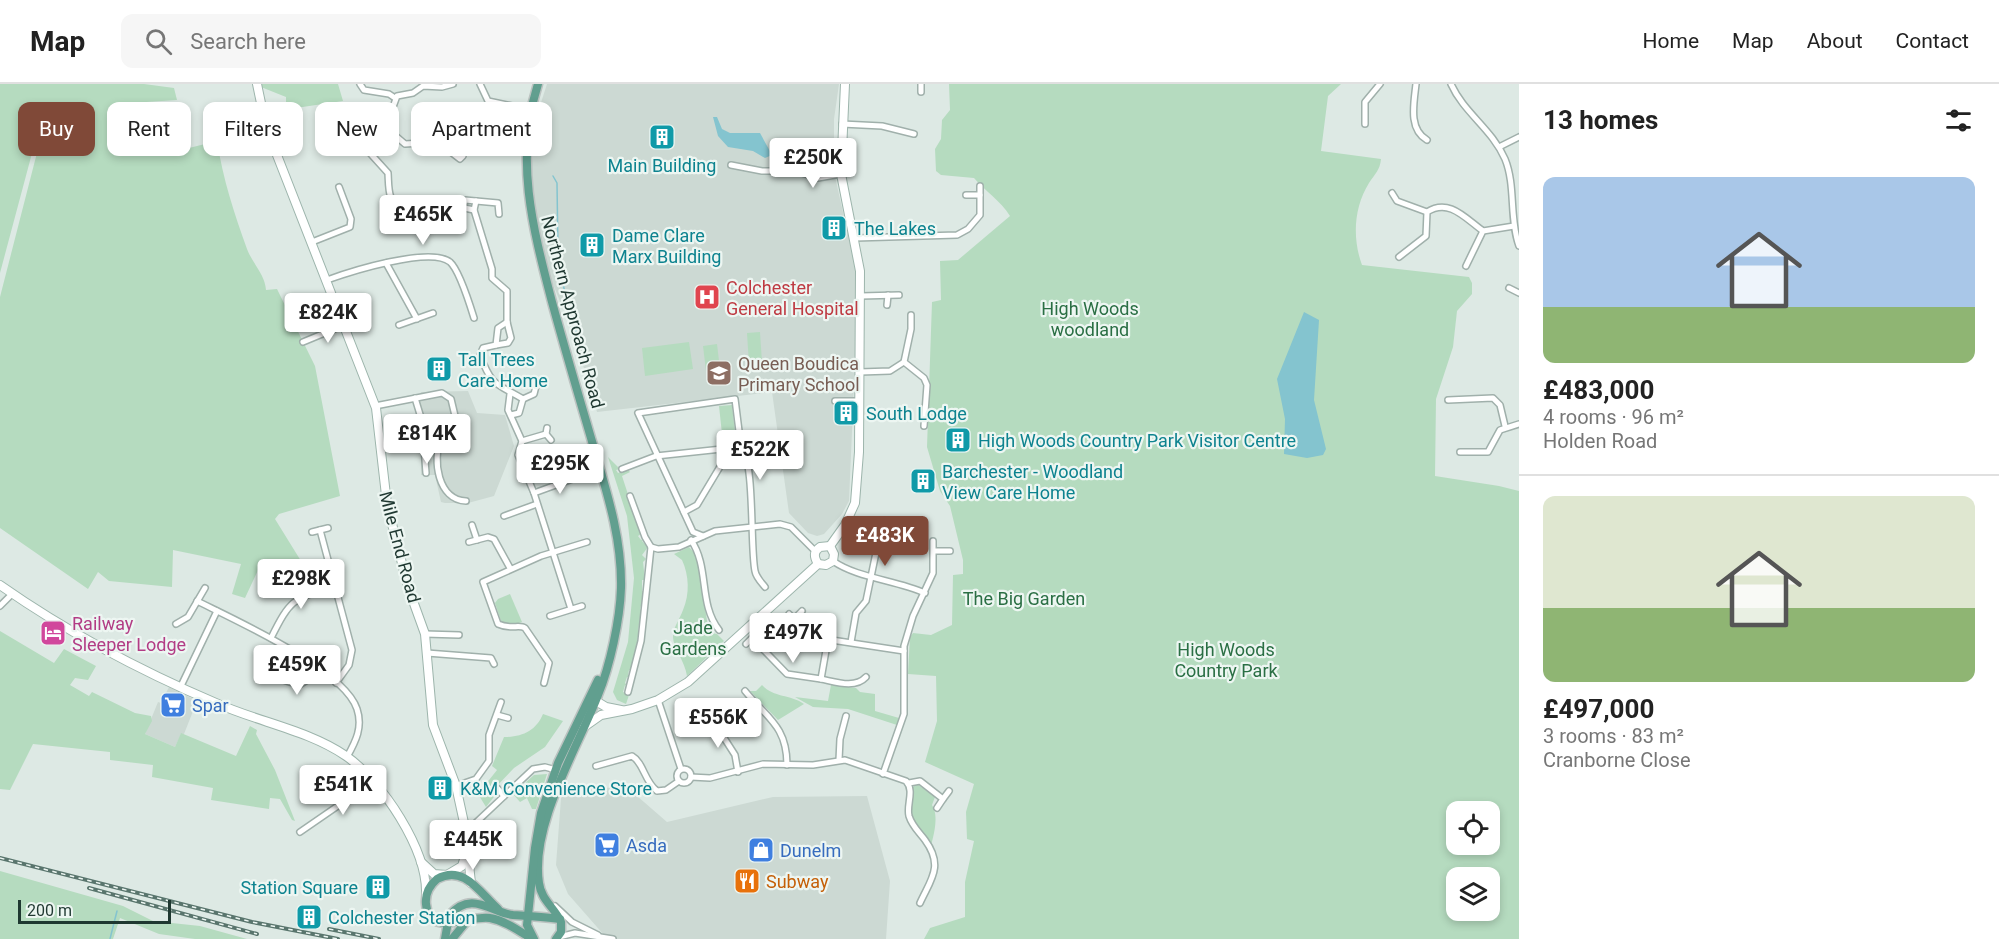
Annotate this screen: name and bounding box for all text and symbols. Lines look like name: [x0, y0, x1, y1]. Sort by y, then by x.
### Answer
search box: [121, 14, 541, 68]
text: Map: [30, 25, 85, 58]
icon: search: [142, 25, 175, 58]
text: Search here: [190, 29, 306, 54]
text: Home: [1643, 29, 1699, 53]
text: Map: [1732, 29, 1774, 53]
text: About: [1807, 29, 1863, 53]
text: Contact: [1896, 29, 1969, 53]
chip: Buy: [18, 102, 95, 156]
chip: Rent: [107, 102, 191, 156]
chip: Filters: [203, 102, 303, 156]
chip: New: [315, 102, 399, 156]
chip: Apartment: [411, 102, 552, 156]
icon: filters: [1942, 104, 1975, 137]
text: 13 homes: [1543, 105, 1658, 135]
building icon: Main Building: [647, 122, 677, 152]
pin: £250K: [771, 138, 855, 189]
text: £250K: [783, 145, 843, 169]
place label: Main Building: [608, 155, 716, 176]
pin: £465K: [381, 195, 465, 246]
text: £465K: [393, 202, 453, 226]
street label: Northern Approach Road: [537, 213, 609, 411]
building icon: The Lakes: [819, 213, 849, 243]
icon: home: [1705, 216, 1813, 324]
place label: The Lakes: [854, 218, 936, 239]
place label: Dame Clare Marx Building: [612, 225, 721, 267]
building icon: Dame Clare Marx Building: [577, 230, 607, 260]
place label: Colchester General Hospital: [726, 277, 859, 319]
hospital icon: Colchester General Hospital: [692, 282, 722, 312]
pin: £824K: [286, 293, 370, 344]
park label: High Woods woodland: [1041, 298, 1139, 340]
text: £824K: [298, 300, 358, 324]
place label: Tall Trees Care Home: [458, 349, 548, 391]
place label: Queen Boudica Primary School: [738, 353, 860, 395]
building icon: Tall Trees Care Home: [424, 354, 454, 384]
school or university icon: Queen Boudica Primary School: [704, 358, 734, 388]
text: £483,000: [1543, 375, 1654, 405]
building icon: South Lodge: [831, 398, 861, 428]
place label: South Lodge: [866, 403, 967, 424]
text: 4 rooms · 96 m²: [1543, 405, 1684, 429]
pin: £814K: [385, 414, 469, 465]
text: £814K: [397, 421, 457, 445]
building icon: High Woods Country Park Visitor Centre: [943, 425, 973, 455]
text: Holden Road: [1543, 429, 1657, 453]
pin: £522K: [718, 430, 802, 481]
place label: High Woods Country Park Visitor Centre: [978, 430, 1296, 451]
text: £522K: [730, 437, 790, 461]
pin: £295K: [518, 444, 602, 495]
text: £295K: [530, 451, 590, 475]
place label: Barchester - Woodland View Care Home: [942, 461, 1123, 503]
building icon: Barchester - Woodland View Care Home: [908, 466, 938, 496]
street label: Mile End Road: [375, 489, 425, 605]
pin: £483K: [843, 516, 927, 567]
text: £483K: [855, 523, 915, 547]
icon: home: [1705, 535, 1813, 643]
pin: £298K: [259, 559, 343, 610]
text: £298K: [271, 566, 331, 590]
park label: The Big Garden: [963, 588, 1085, 609]
place label: Railway Sleeper Lodge: [72, 613, 186, 655]
pin: £497K: [751, 613, 835, 664]
park label: Jade Gardens: [660, 617, 726, 659]
hotel icon: Railway Sleeper Lodge: [38, 618, 68, 648]
text: £497K: [763, 620, 823, 644]
park label: High Woods Country Park: [1174, 639, 1278, 681]
pin: £459K: [255, 645, 339, 696]
text: £459K: [267, 652, 327, 676]
supermarket icon: Spar: [158, 690, 188, 720]
text: £497,000: [1543, 694, 1654, 724]
place label: Spar: [192, 695, 229, 716]
pin: £556K: [676, 698, 760, 749]
text: £556K: [688, 705, 748, 729]
text: 3 rooms · 83 m²: [1543, 724, 1684, 748]
text: Cranborne Close: [1543, 748, 1691, 772]
pin: £541K: [301, 765, 385, 816]
text: £541K: [313, 772, 373, 796]
building icon: K&M Convenience Store: [425, 773, 455, 803]
place label: K&M Convenience Store: [460, 778, 652, 799]
map controls: [1446, 801, 1500, 921]
button: locate: [1446, 801, 1500, 855]
pin: £445K: [431, 820, 515, 871]
text: £445K: [443, 827, 503, 851]
supermarket icon: Asda: [592, 830, 622, 860]
place label: Asda: [626, 835, 667, 856]
shop icon: Dunelm: [746, 835, 776, 865]
place label: Dunelm: [780, 840, 841, 861]
restaurant icon: Subway: [732, 866, 762, 896]
button: layers: [1446, 867, 1500, 921]
place label: Subway: [766, 871, 829, 892]
building icon: Station Square: [363, 872, 393, 902]
place label: Station Square: [241, 877, 358, 898]
scale bar: [18, 897, 171, 924]
text: 200 m: [27, 901, 72, 920]
building icon: Colchester Station: [294, 902, 324, 932]
place label: Colchester Station: [328, 907, 475, 928]

